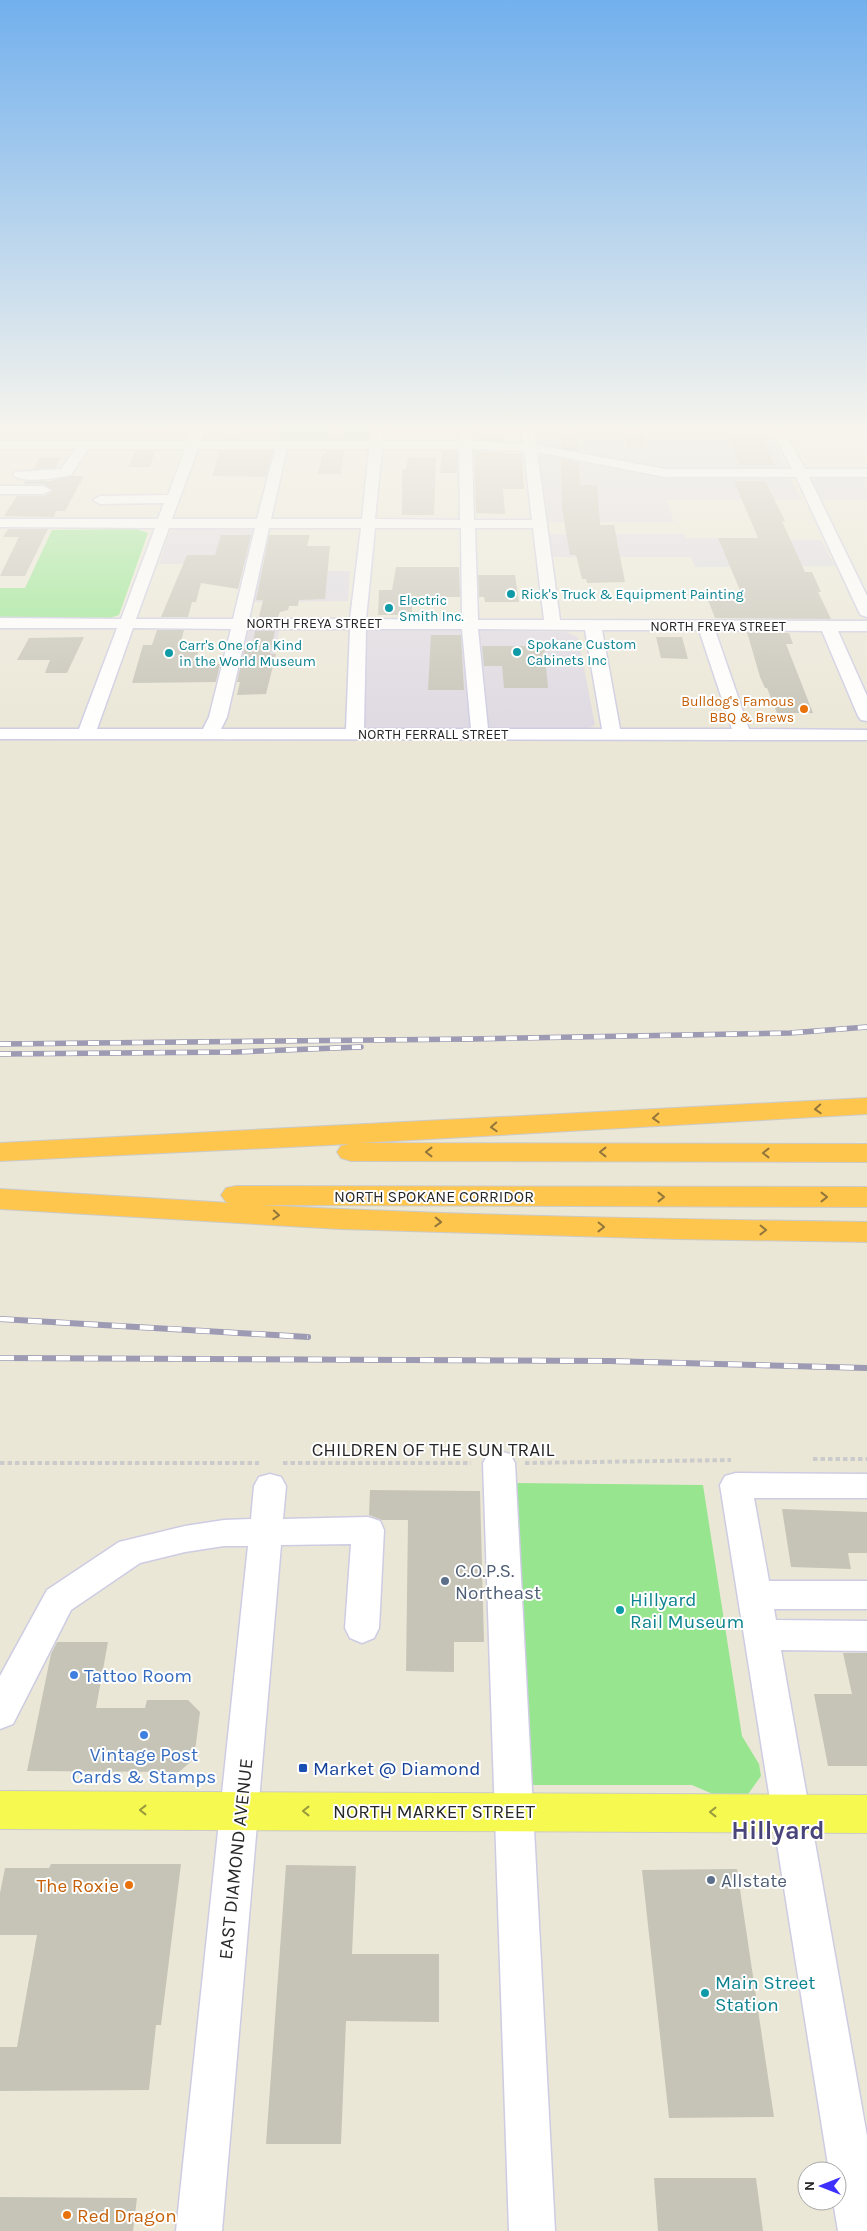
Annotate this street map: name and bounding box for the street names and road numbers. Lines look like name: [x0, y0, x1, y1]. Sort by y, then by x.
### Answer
street label: NORTH FREYA STREET: [246, 615, 382, 632]
street label: NORTH FREYA STREET: [650, 618, 786, 635]
street label: NORTH FERRALL STREET: [358, 726, 508, 743]
street label: NORTH SPOKANE CORRIDOR: [334, 1187, 534, 1206]
street label: CHILDREN OF THE SUN TRAIL: [312, 1439, 554, 1461]
street label: EAST DIAMOND AVENUE: [214, 1757, 257, 1961]
street label: NORTH MARKET STREET: [333, 1801, 535, 1823]

